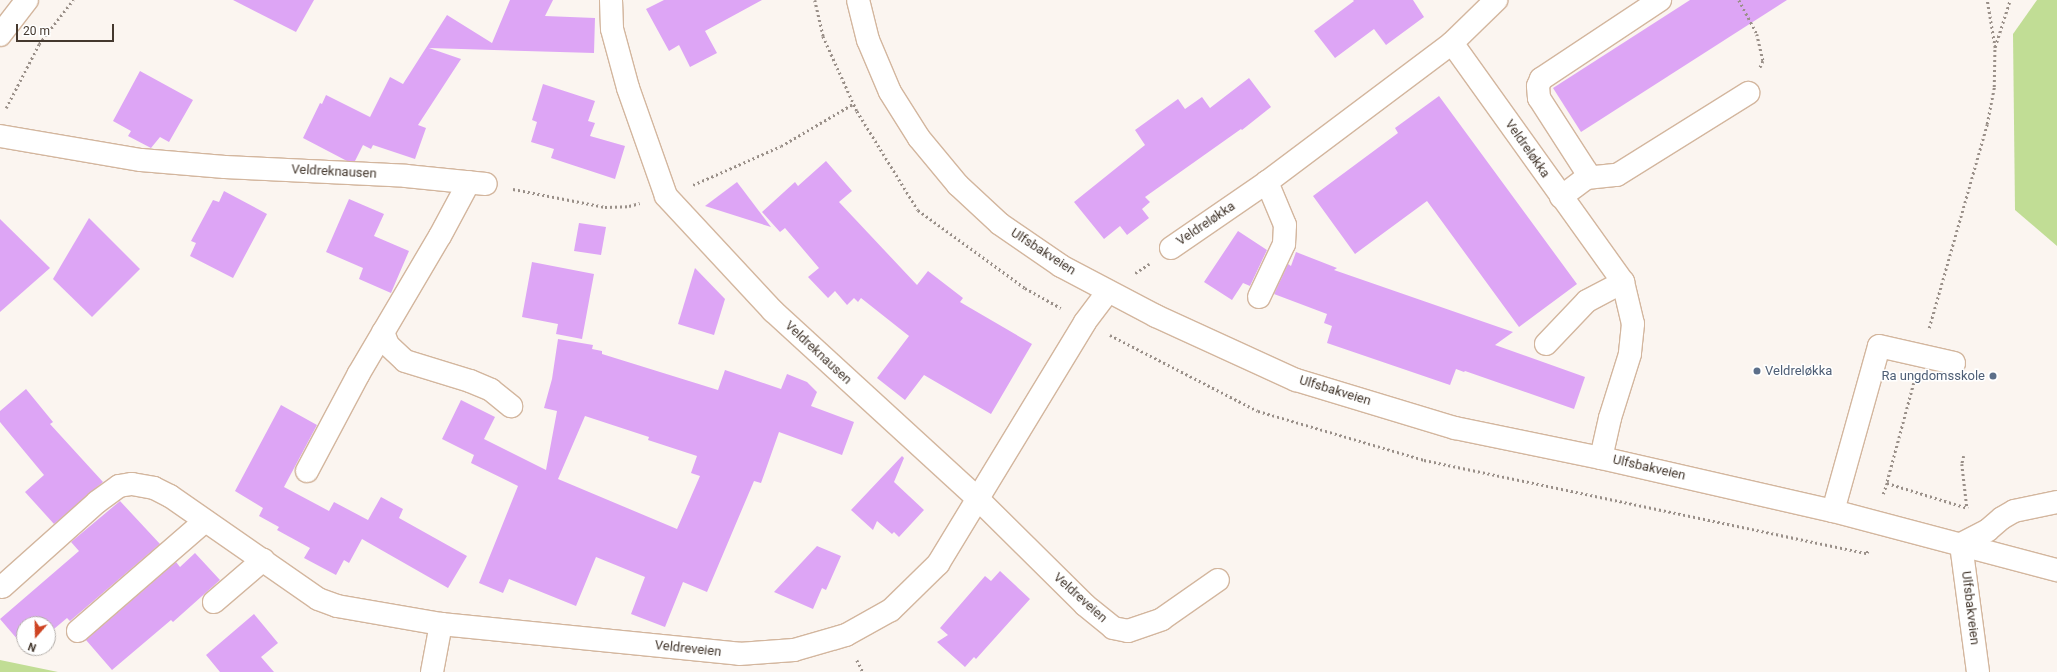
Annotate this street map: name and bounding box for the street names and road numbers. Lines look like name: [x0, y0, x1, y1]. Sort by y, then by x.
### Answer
street label: Veldreløkka: [1501, 117, 1553, 181]
street label: Veldreknausen: [291, 162, 377, 182]
street label: Veldreløkka: [1174, 199, 1238, 249]
street label: Ulfsbakveien: [1008, 225, 1078, 279]
street label: Veldreknausen: [781, 318, 855, 388]
street label: Ulfsbakveien: [1297, 373, 1373, 409]
street label: Ulfsbakveien: [1611, 452, 1687, 484]
street label: Veldreveien: [1050, 570, 1110, 626]
street label: Ulfsbakveien: [1958, 570, 1982, 646]
street label: Veldreveien: [654, 638, 722, 660]

